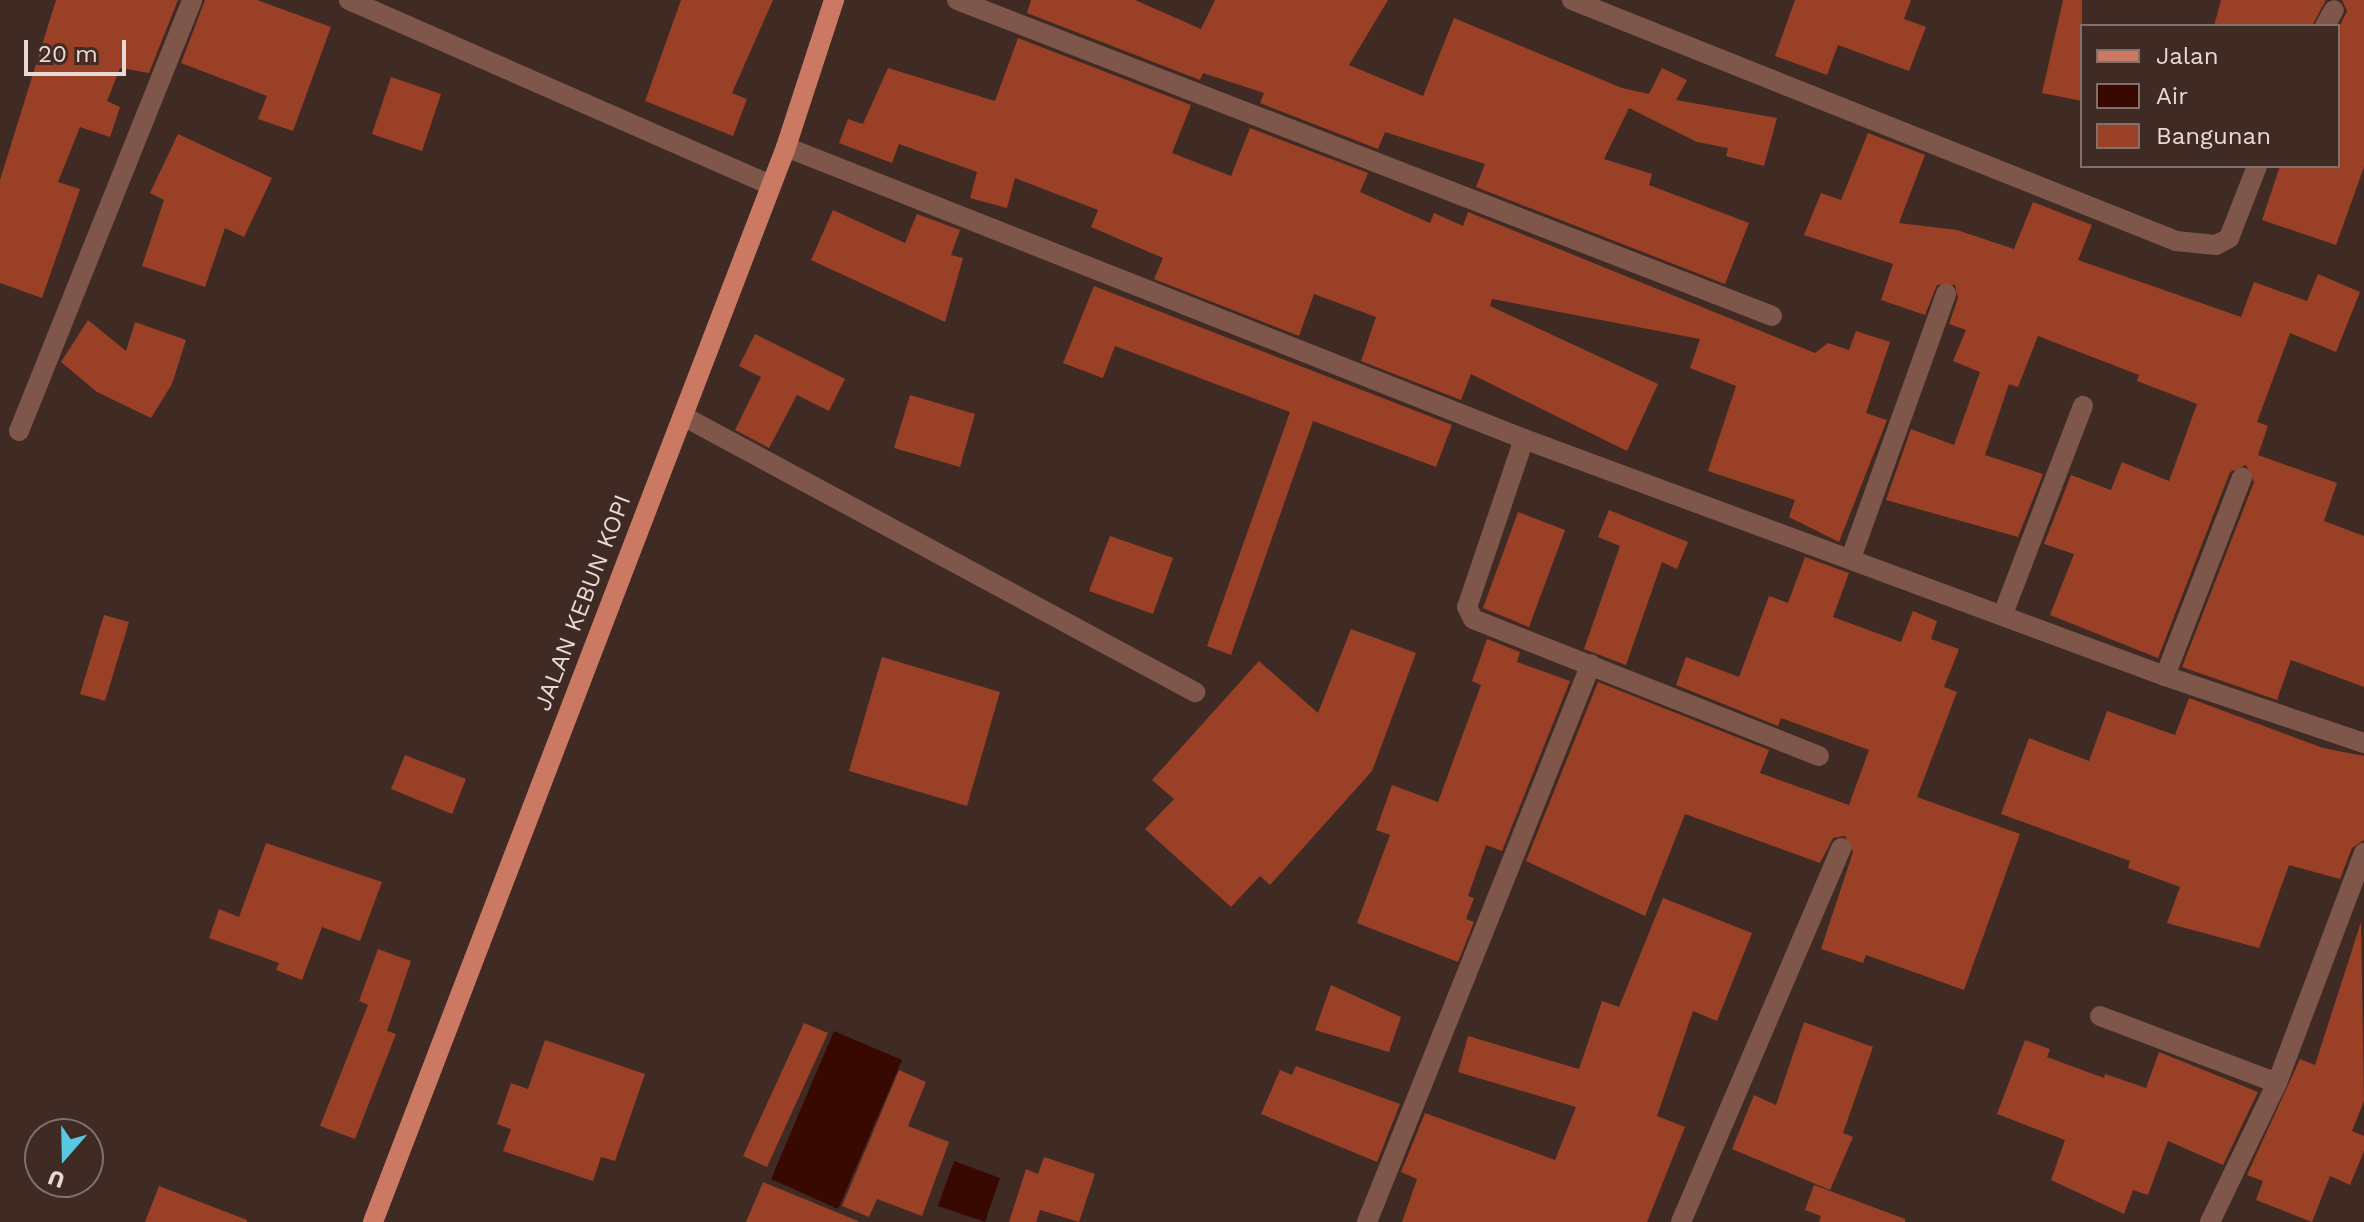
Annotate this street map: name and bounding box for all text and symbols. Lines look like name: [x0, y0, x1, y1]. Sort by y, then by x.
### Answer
scale bar: [28, 24, 130, 74]
legend: [2080, 24, 2340, 168]
text: 20 m: [38, 40, 98, 68]
text: Jalan: [2156, 42, 2219, 70]
text: Air: [2156, 82, 2188, 110]
text: Bangunan: [2156, 122, 2271, 150]
street label: JALAN KEBUN KOPI: [529, 491, 637, 715]
north arrow: [24, 1118, 104, 1198]
text: U: [45, 1165, 68, 1194]

